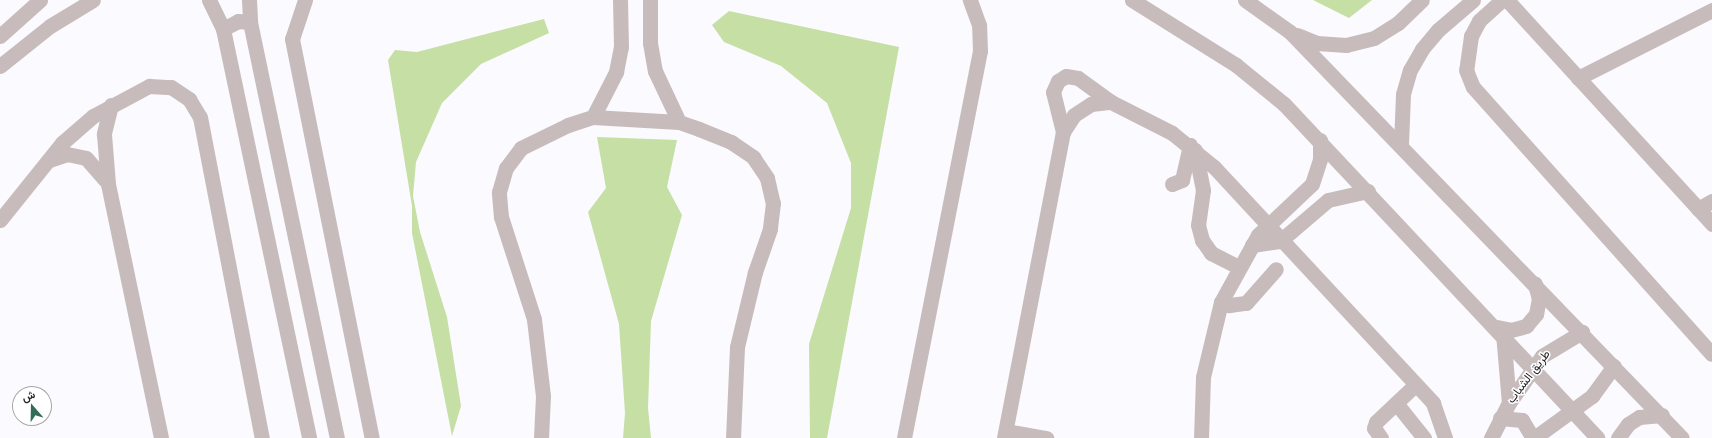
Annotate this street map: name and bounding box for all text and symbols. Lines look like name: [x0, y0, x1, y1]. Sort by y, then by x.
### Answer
street label: طريق الشباب: [1504, 348, 1554, 406]
north arrow: [12, 386, 52, 426]
text: ش: [20, 387, 37, 405]

